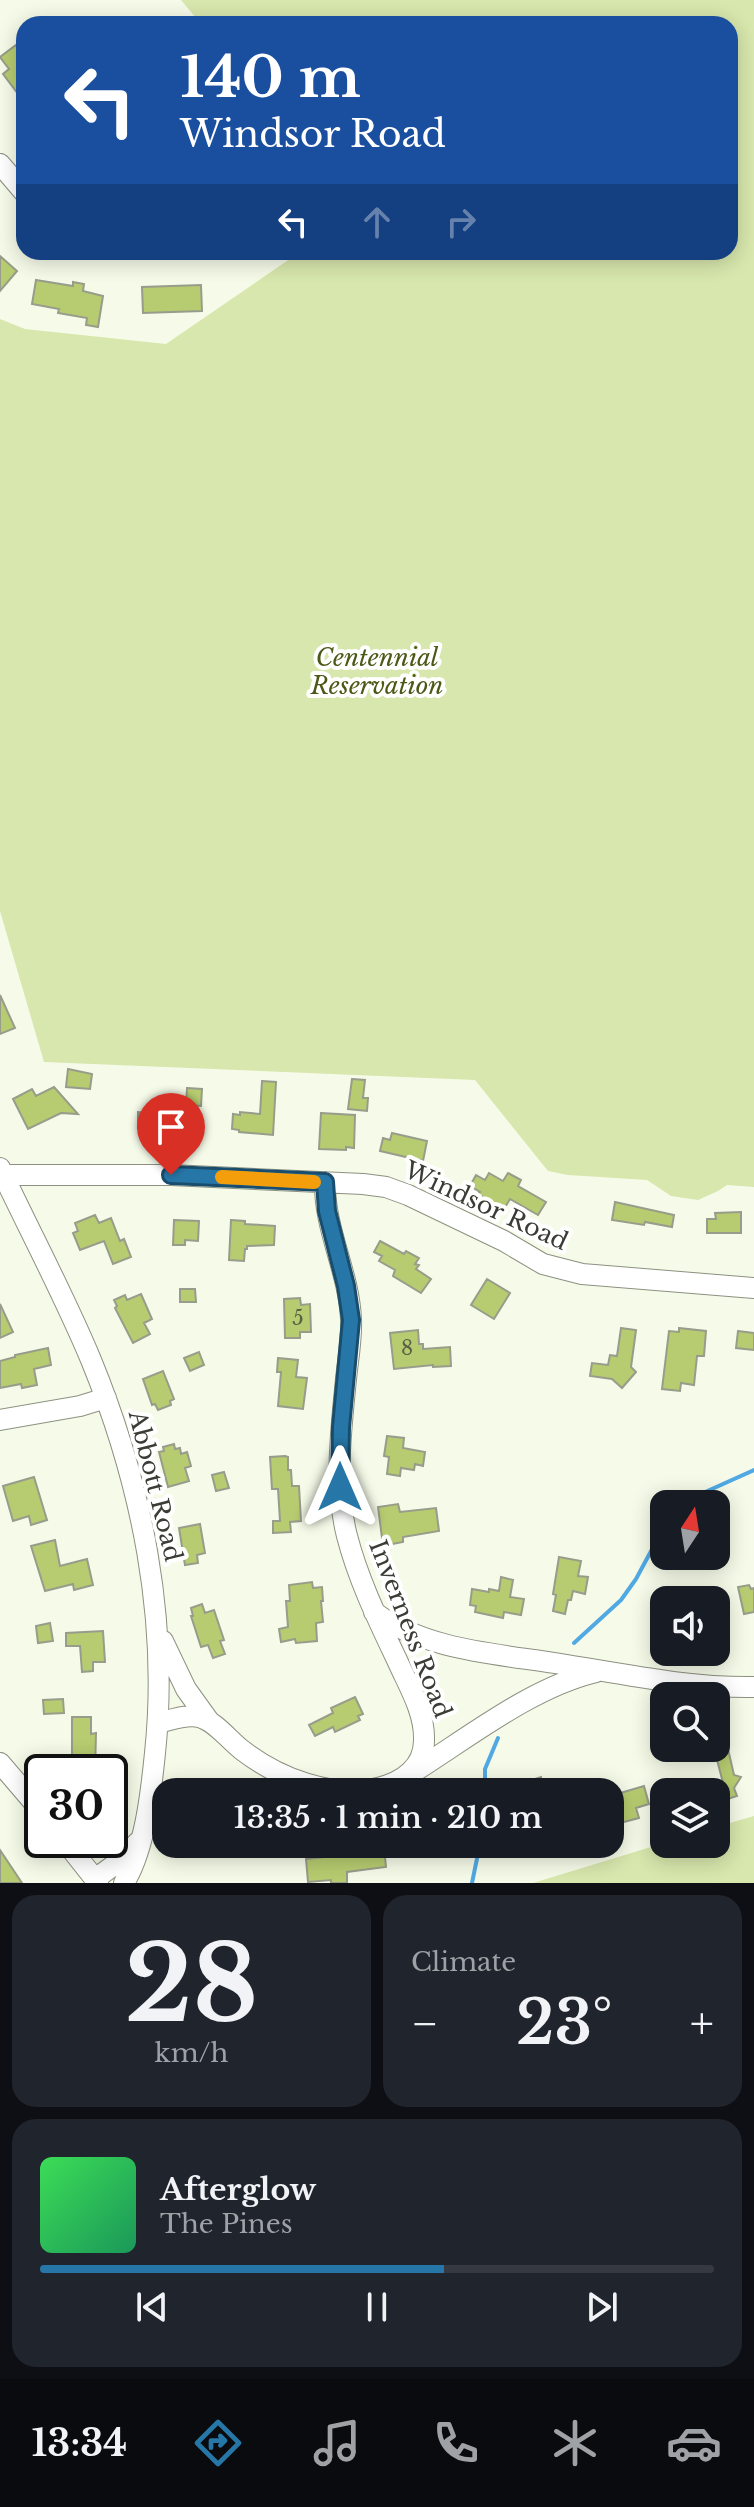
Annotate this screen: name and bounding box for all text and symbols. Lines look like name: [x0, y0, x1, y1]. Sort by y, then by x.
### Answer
text: 140 m: [180, 43, 361, 112]
icon: left: [48, 48, 152, 152]
text: Windsor Road: [180, 112, 446, 157]
icon: left: [271, 200, 315, 244]
icon: ahead: [355, 200, 399, 244]
icon: right: [439, 200, 483, 244]
park label: Centennial Reservation: [310, 643, 443, 700]
pin: [137, 1093, 205, 1175]
icon: arrive: [149, 1105, 193, 1149]
street label: Windsor Road: [399, 1155, 573, 1256]
house number: 5: [292, 1306, 304, 1330]
house number: 8: [401, 1336, 413, 1360]
street label: Abbott Road: [122, 1406, 188, 1564]
position arrow: [298, 1445, 382, 1529]
north arrow: [650, 1490, 730, 1570]
map controls: [650, 1490, 730, 1858]
street label: Inverness Road: [363, 1536, 458, 1722]
button: sound: [650, 1586, 730, 1666]
button: search: [650, 1682, 730, 1762]
speed limit sign: 30: [24, 1754, 128, 1858]
button: layers: [650, 1778, 730, 1858]
text: 13:35 · 1 min · 210 m: [234, 1799, 542, 1836]
text: 28: [125, 1920, 258, 2049]
text: Climate: [411, 1946, 516, 1978]
text: 23°: [516, 1986, 613, 2060]
text: −: [411, 1996, 439, 2051]
text: +: [690, 1996, 714, 2051]
text: km/h: [155, 2037, 228, 2069]
text: Afterglow: [160, 2171, 316, 2208]
text: The Pines: [160, 2208, 292, 2240]
icon: previous: [130, 2285, 174, 2329]
icon: pause: [355, 2285, 399, 2329]
icon: next: [580, 2285, 624, 2329]
icon: directions: [190, 2415, 246, 2471]
icon: music: [309, 2415, 365, 2471]
icon: phone: [428, 2415, 484, 2471]
icon: climate: [547, 2415, 603, 2471]
icon: car: [666, 2415, 722, 2471]
text: 13:34: [32, 2421, 127, 2466]

